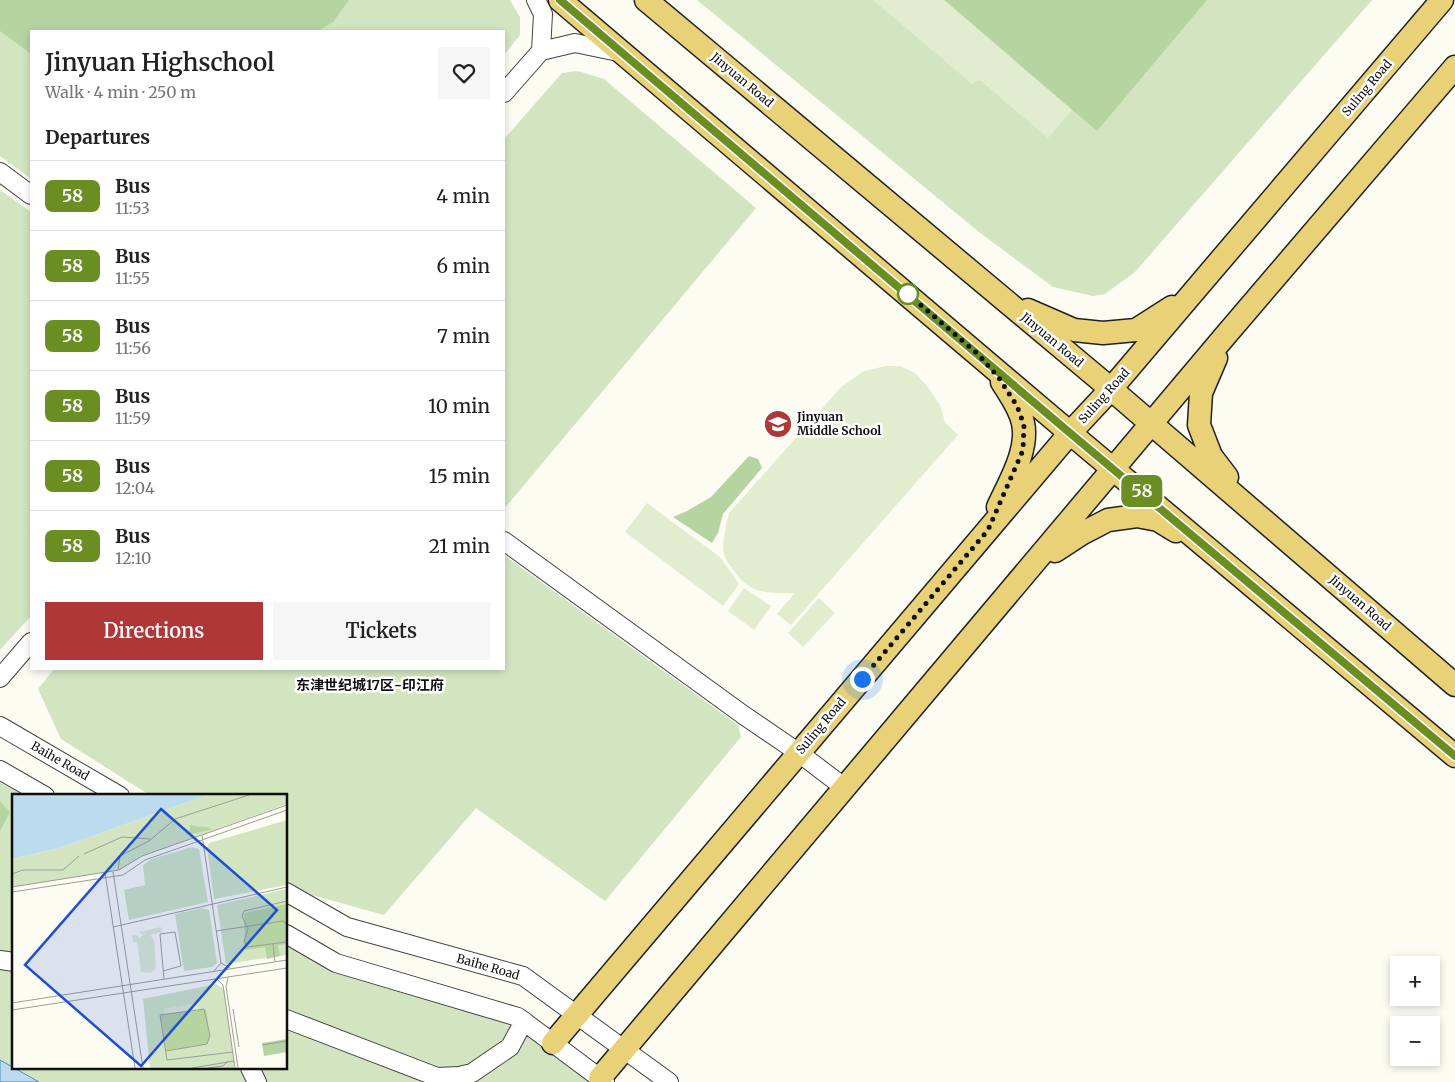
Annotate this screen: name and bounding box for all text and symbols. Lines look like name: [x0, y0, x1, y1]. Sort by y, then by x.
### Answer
text: Jinyuan Highschool: [45, 47, 275, 78]
button: heart: [438, 47, 490, 99]
street label: Jinyuan Road: [707, 49, 776, 110]
street label: Suling Road: [1339, 56, 1395, 119]
text: Walk · 4 min · 250 m: [45, 82, 196, 102]
text: Departures: [45, 125, 150, 149]
text: Bus: [115, 174, 150, 198]
text: 58: [62, 184, 83, 207]
text: 4 min: [436, 184, 490, 208]
text: 11:53: [115, 198, 150, 218]
text: Bus: [115, 244, 150, 268]
text: 58: [62, 254, 83, 277]
text: 6 min: [436, 254, 490, 278]
text: 11:55: [115, 268, 150, 288]
unlabelled marker: [897, 283, 919, 305]
street label: Jinyuan Road: [1017, 309, 1086, 370]
text: Bus: [115, 314, 150, 338]
text: 58: [62, 324, 83, 347]
text: 7 min: [437, 324, 490, 348]
text: 11:56: [115, 338, 151, 358]
street label: Suling Road: [1075, 365, 1132, 426]
text: Bus: [115, 384, 150, 408]
text: 58: [62, 394, 83, 417]
text: 10 min: [428, 394, 490, 418]
text: 11:59: [115, 408, 151, 428]
school or university icon: Jinyuan Middle School: [763, 409, 793, 439]
place label: Jinyuan Middle School: [796, 409, 881, 438]
text: Bus: [115, 454, 150, 478]
text: 58: [62, 464, 83, 487]
text: 15 min: [429, 464, 490, 488]
line badge: 58: [1120, 475, 1164, 507]
text: 12:04: [115, 478, 155, 498]
text: 58: [1131, 479, 1153, 502]
text: Bus: [115, 524, 150, 548]
text: 58: [62, 534, 83, 557]
text: 21 min: [429, 534, 490, 558]
text: 12:10: [115, 548, 151, 568]
street label: Jinyuan Road: [1326, 571, 1394, 633]
button: Directions: [45, 602, 263, 660]
button: Tickets: [273, 602, 490, 660]
your location: [850, 667, 875, 692]
district label: 东津世纪城17区-印江府: [296, 676, 444, 694]
street label: Suling Road: [793, 694, 849, 757]
street label: Baihe Road: [28, 738, 92, 783]
inset map: [12, 794, 288, 1070]
street label: Baihe Road: [455, 950, 521, 983]
map controls: [1390, 956, 1440, 1066]
button: +: [1390, 956, 1440, 1006]
button: −: [1390, 1016, 1440, 1066]

